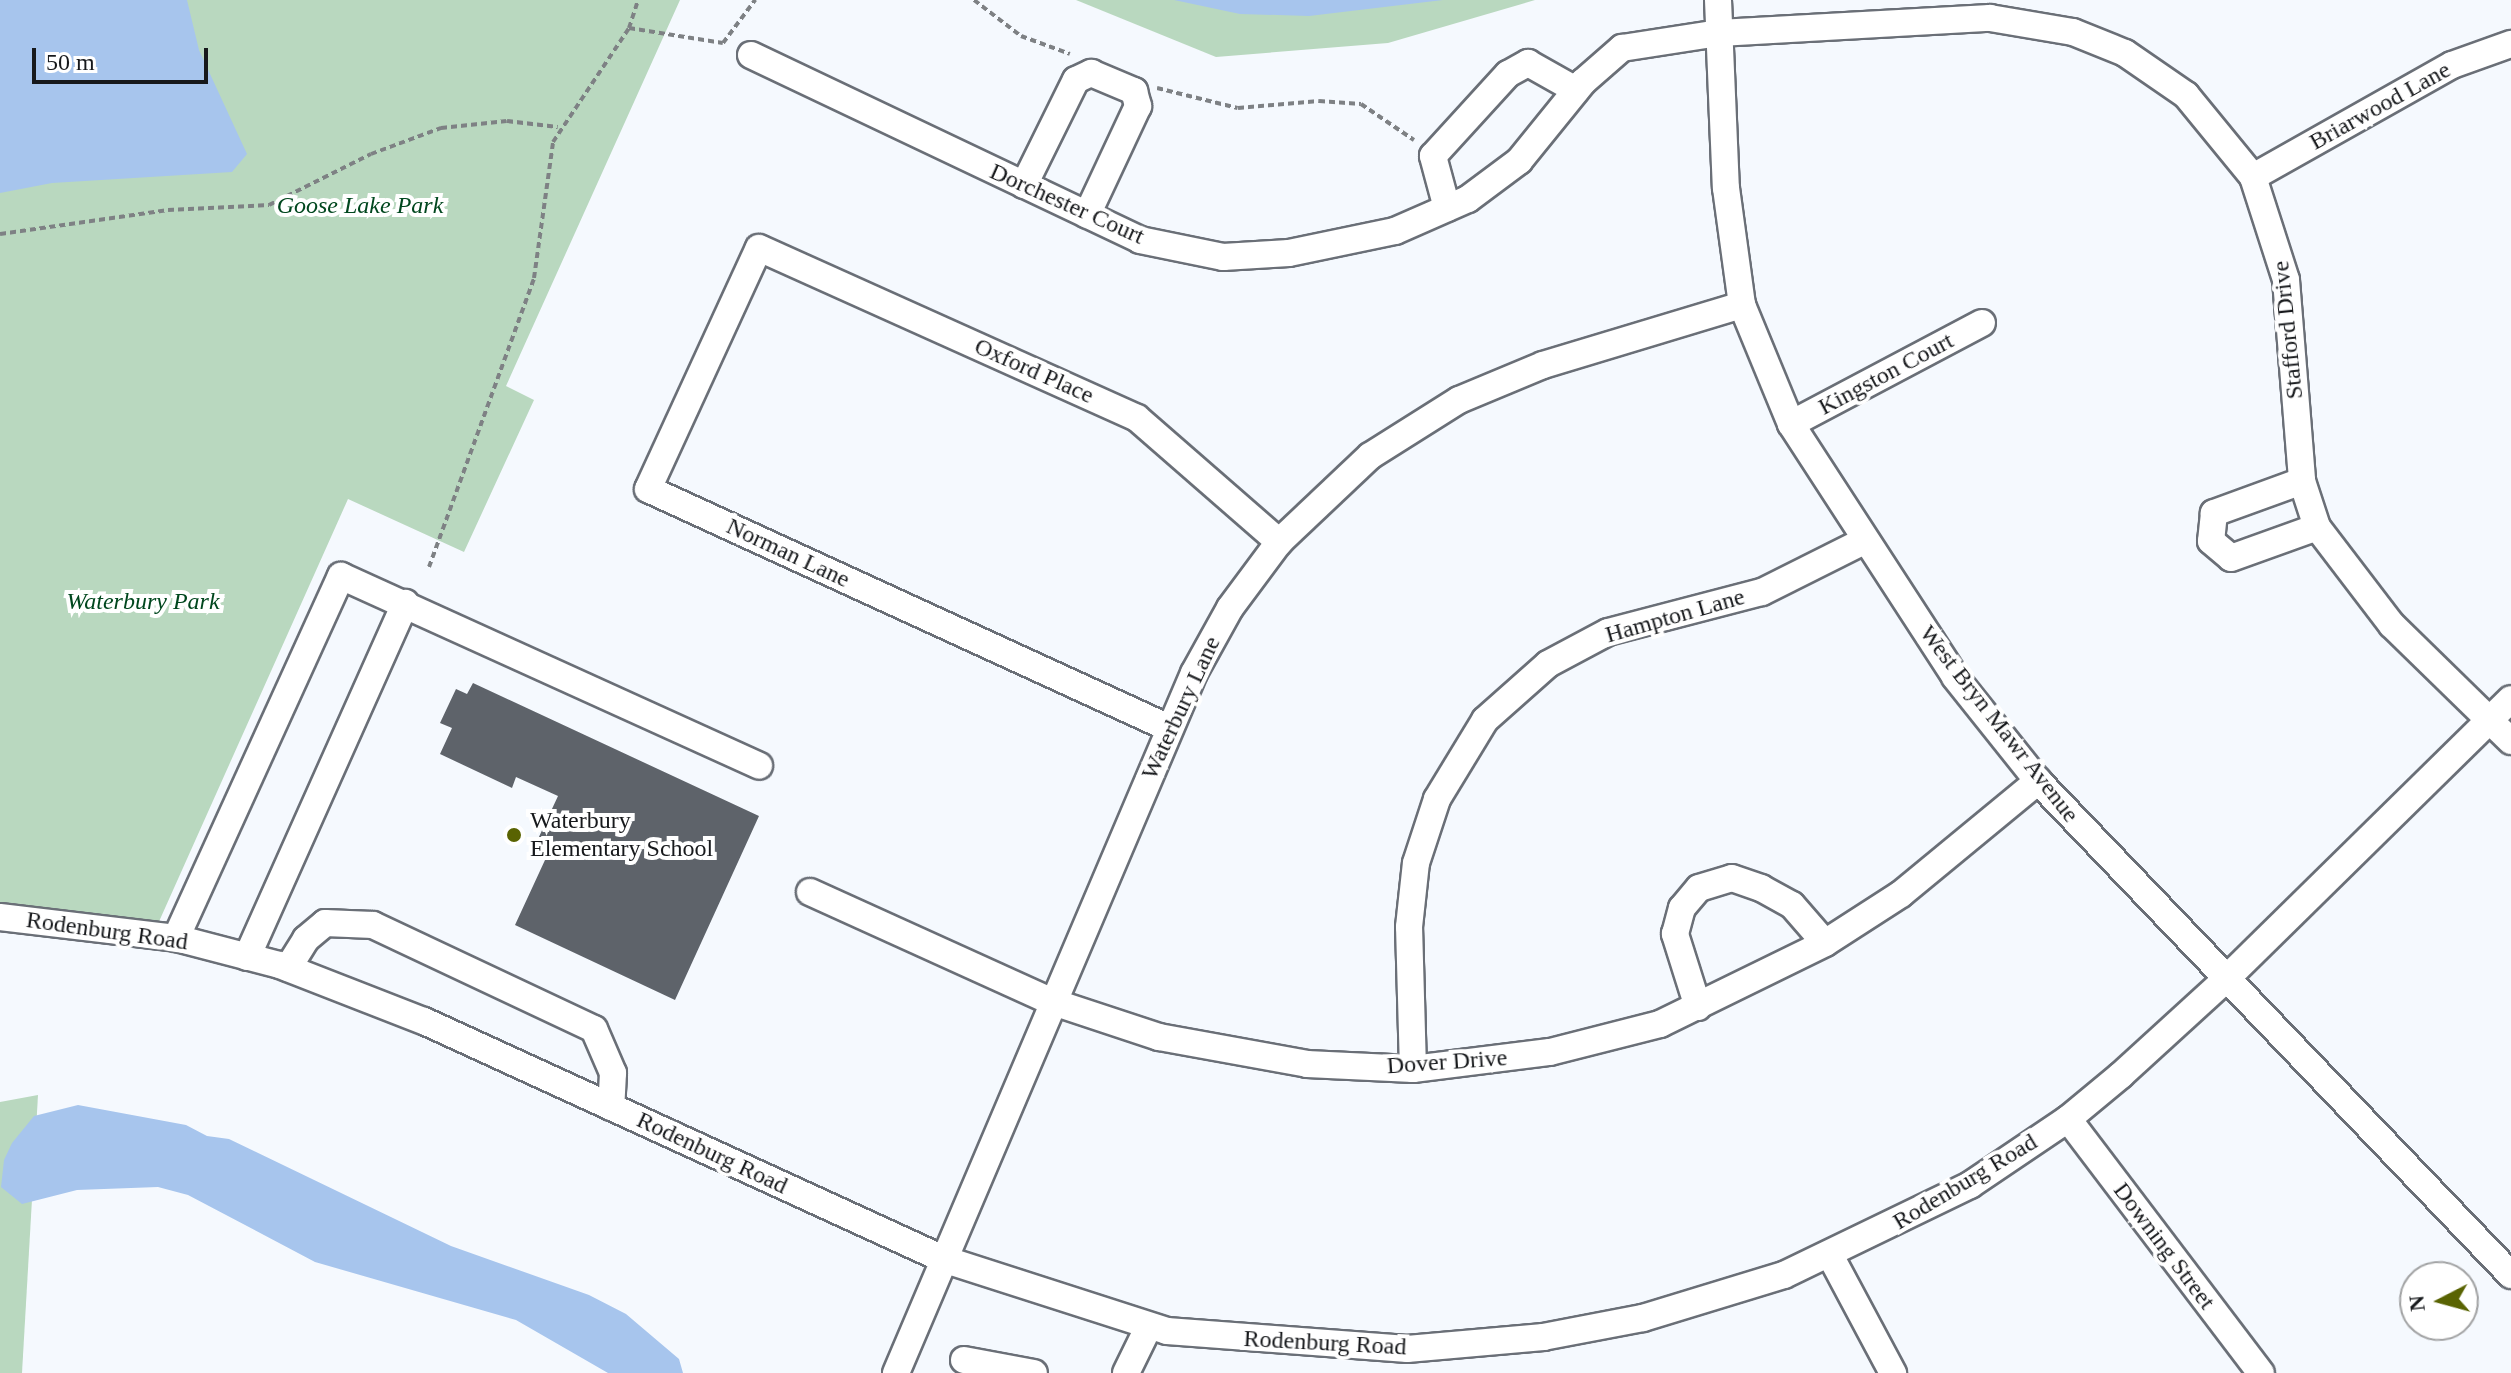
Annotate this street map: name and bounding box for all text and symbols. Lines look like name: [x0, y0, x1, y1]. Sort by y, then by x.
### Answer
scale bar: [36, 32, 212, 82]
text: 50 m: [46, 49, 95, 75]
street label: Briarwood Lane: [2305, 55, 2455, 157]
street label: Dorchester Court: [985, 157, 1149, 251]
park label: Goose Lake Park: [277, 192, 443, 220]
street label: Stafford Drive: [2266, 259, 2310, 401]
street label: Kingston Court: [1814, 326, 1958, 422]
street label: Oxford Place: [970, 332, 1098, 410]
street label: Norman Lane: [722, 512, 854, 594]
street label: Hampton Lane: [1602, 582, 1748, 650]
park label: Waterbury Park: [66, 588, 220, 616]
street label: West Bryn Mawr Avenue: [1913, 619, 2085, 829]
street label: Waterbury Lane: [1135, 632, 1227, 784]
place label: Waterbury Elementary School: [530, 807, 713, 863]
marker: Waterbury Elementary School: [505, 826, 523, 844]
street label: Rodenburg Road: [24, 905, 190, 957]
street label: Dover Drive: [1386, 1043, 1508, 1081]
street label: Rodenburg Road: [632, 1106, 792, 1200]
street label: Rodenburg Road: [1888, 1128, 2042, 1236]
street label: Downing Street: [2107, 1177, 2221, 1315]
north arrow: [2399, 1261, 2479, 1341]
text: N: [2403, 1294, 2430, 1313]
street label: Rodenburg Road: [1243, 1324, 1407, 1362]

